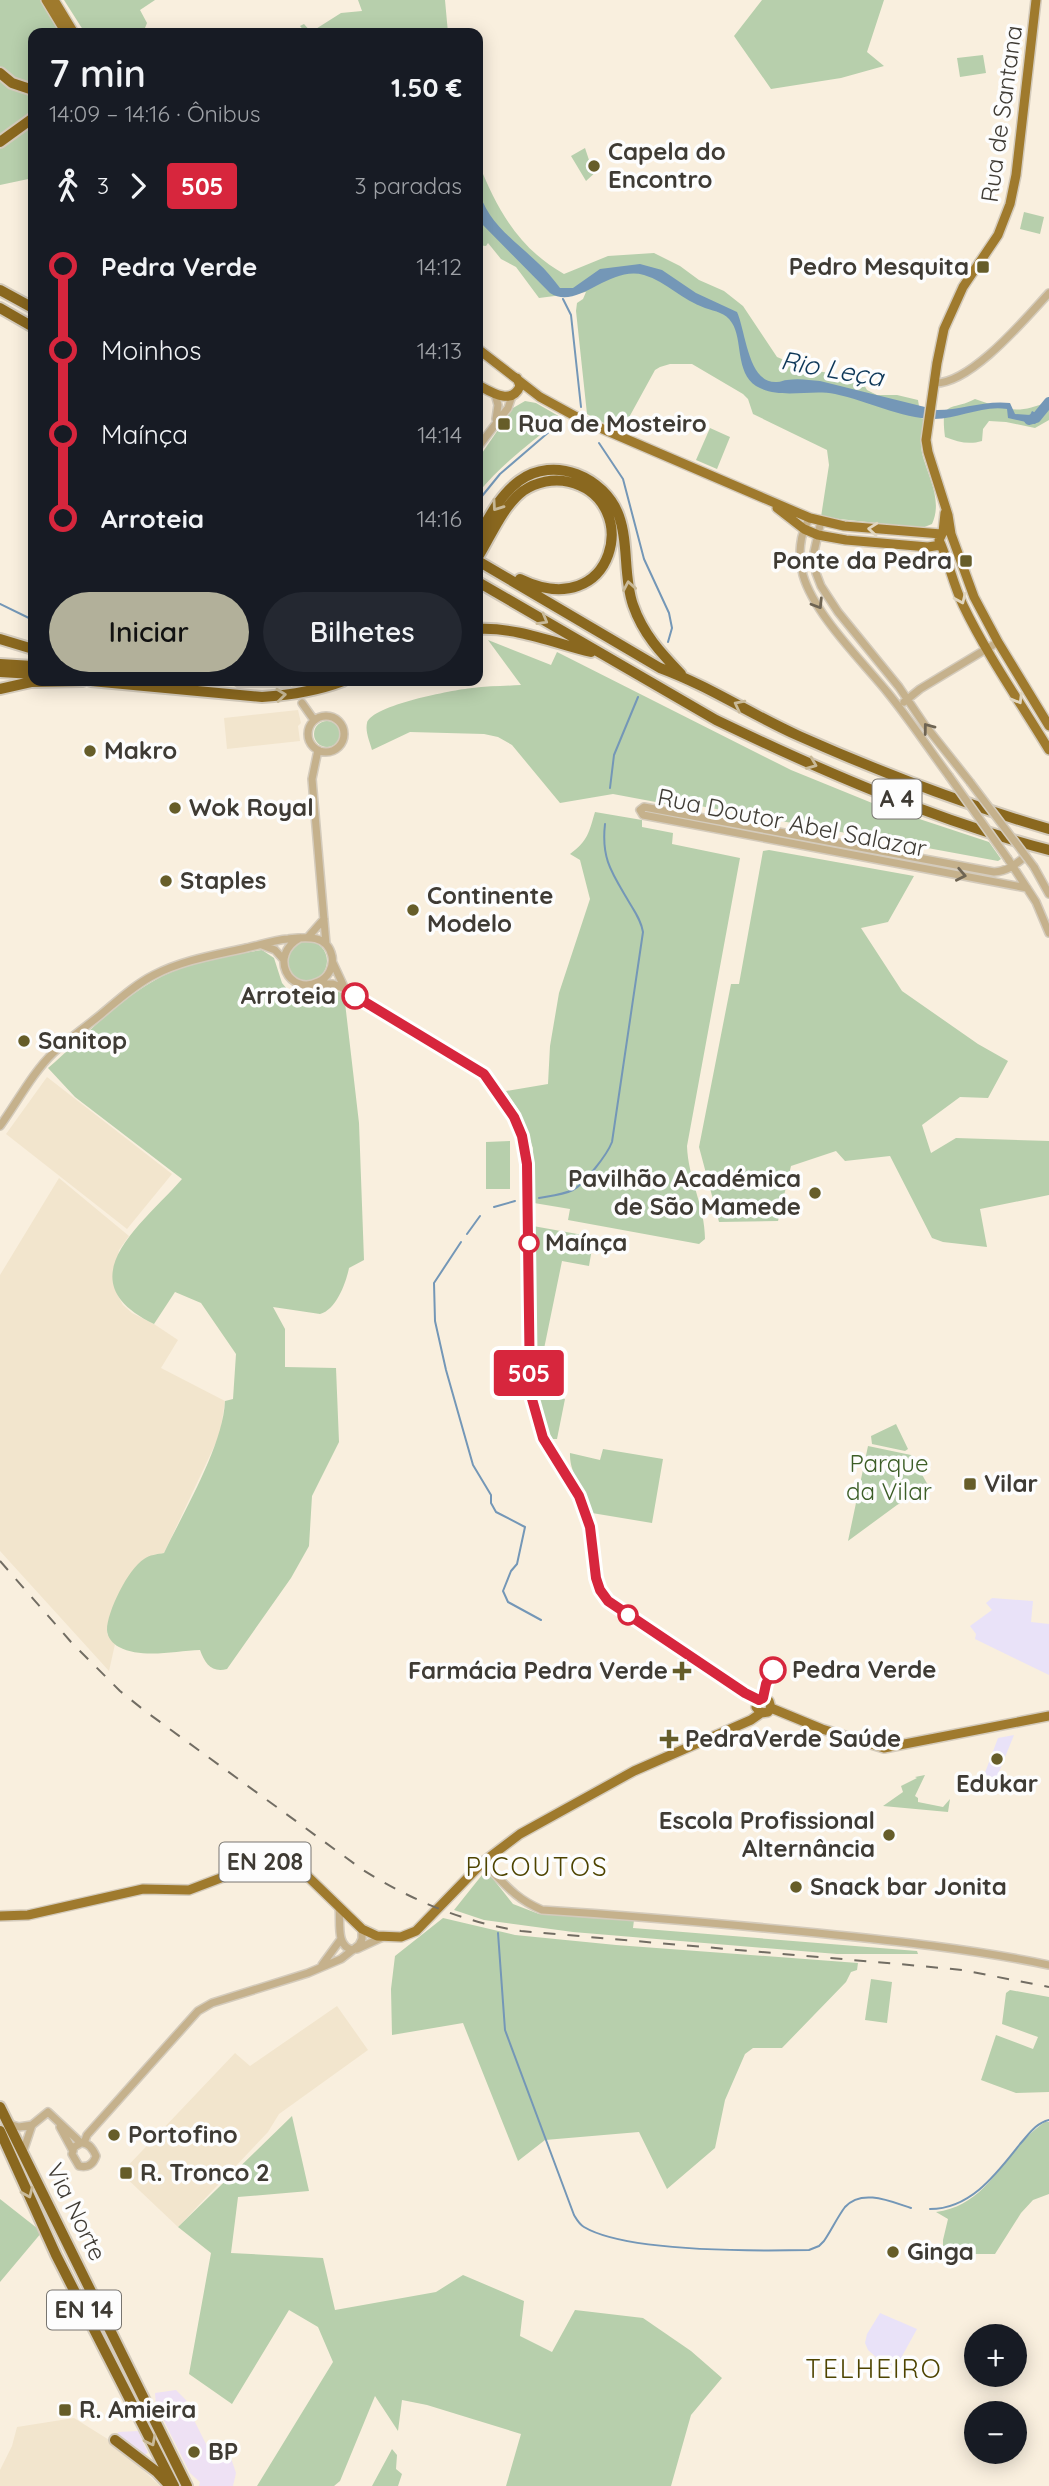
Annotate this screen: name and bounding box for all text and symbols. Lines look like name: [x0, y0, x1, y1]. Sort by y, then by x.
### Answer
street label: Rua de Santana: [974, 24, 1028, 204]
text: 7 min: [49, 49, 146, 97]
text: 1.50 €: [391, 71, 462, 104]
text: 14:09 – 14:16 · Ônibus: [49, 99, 261, 128]
place label: Capela do Encontro: [608, 136, 726, 194]
marker: Capela do Encontro: [586, 158, 602, 174]
icon: walk: [49, 167, 87, 205]
icon: forward: [119, 167, 157, 205]
text: 3: [97, 171, 109, 200]
text: 505: [181, 171, 223, 201]
text: 3 paradas: [355, 171, 462, 200]
text: Pedra Verde: [101, 250, 257, 283]
place label: Pedro Mesquita: [789, 251, 969, 281]
text: 14:12: [416, 252, 462, 281]
marker: Pedro Mesquita: [975, 259, 991, 275]
text: Moinhos: [101, 334, 201, 367]
text: 14:13: [417, 336, 462, 365]
water label: Rio Leça: [778, 343, 887, 394]
place label: Rua de Mosteiro: [518, 408, 707, 438]
marker: Rua de Mosteiro: [496, 416, 512, 432]
text: Maínça: [101, 418, 188, 451]
text: 14:14: [417, 420, 462, 449]
one-way arrow: [493, 498, 505, 511]
text: Arroteia: [101, 502, 204, 535]
text: 14:16: [417, 504, 462, 533]
one-way arrow: [867, 522, 878, 537]
place label: Ponte da Pedra: [772, 545, 952, 575]
marker: Ponte da Pedra: [958, 553, 974, 569]
one-way arrow: [622, 580, 637, 592]
button: Iniciar: [49, 592, 249, 672]
button: Bilhetes: [263, 592, 462, 672]
one-way arrow: [953, 592, 967, 604]
one-way arrow: [810, 597, 823, 610]
one-way arrow: [535, 612, 548, 625]
one-way arrow: [276, 688, 287, 703]
one-way arrow: [1010, 692, 1023, 705]
one-way arrow: [734, 700, 746, 714]
one-way arrow: [923, 723, 936, 736]
place label: Makro: [104, 735, 177, 765]
marker: Makro: [82, 743, 98, 759]
one-way arrow: [805, 755, 817, 769]
road number: A 4: [872, 779, 922, 818]
street label: Rua Doutor Abel Salazar: [655, 781, 929, 863]
place label: Wok Royal: [189, 792, 314, 822]
marker: Wok Royal: [167, 800, 183, 816]
place label: Staples: [180, 865, 266, 895]
one-way arrow: [955, 866, 967, 881]
marker: Staples: [158, 873, 174, 889]
place label: Continente Modelo: [427, 880, 553, 938]
marker: Continente Modelo: [405, 902, 421, 918]
place label: Arroteia: [241, 980, 336, 1010]
marker: Arroteia: [342, 983, 368, 1009]
place label: Sanitop: [38, 1025, 127, 1055]
marker: Sanitop: [16, 1033, 32, 1049]
place label: Pavilhão Académica de São Mamede: [568, 1163, 801, 1221]
marker: Pavilhão Académica de São Mamede: [807, 1185, 823, 1201]
place label: Maínça: [545, 1227, 627, 1257]
marker: Maínça: [519, 1233, 539, 1253]
line badge: 505: [489, 1350, 569, 1396]
text: 505: [508, 1358, 550, 1388]
park label: Parque da Vilar: [846, 1448, 932, 1506]
place label: Vilar: [984, 1468, 1038, 1498]
marker: Vilar: [962, 1476, 978, 1492]
unlabelled marker: [618, 1605, 638, 1625]
place label: Pedra Verde: [792, 1654, 936, 1684]
place label: Farmácia Pedra Verde: [408, 1655, 668, 1685]
marker: Pedra Verde: [760, 1657, 786, 1683]
marker: Farmácia Pedra Verde: [674, 1663, 690, 1679]
place label: PedraVerde Saúde: [685, 1723, 901, 1753]
marker: PedraVerde Saúde: [659, 1729, 679, 1749]
marker: Edukar: [989, 1751, 1005, 1767]
place label: Edukar: [956, 1768, 1038, 1798]
place label: Escola Profissional Alternância: [659, 1805, 875, 1863]
marker: Escola Profissional Alternância: [881, 1827, 897, 1843]
road number: EN 208: [219, 1842, 310, 1882]
district label: PICOUTOS: [465, 1850, 609, 1883]
place label: Snack bar Jonita: [810, 1871, 1007, 1901]
marker: Snack bar Jonita: [788, 1879, 804, 1895]
place label: Portofino: [128, 2119, 238, 2149]
marker: Portofino: [106, 2127, 122, 2143]
place label: R. Tronco 2: [140, 2157, 270, 2187]
street label: Via Norte: [40, 2158, 113, 2265]
marker: R. Tronco 2: [118, 2165, 134, 2181]
one-way arrow: [20, 2186, 34, 2198]
place label: Ginga: [907, 2236, 974, 2266]
marker: Ginga: [885, 2244, 901, 2260]
road number: EN 14: [47, 2290, 121, 2330]
map controls: [964, 2324, 1027, 2464]
button: +: [964, 2324, 1027, 2387]
district label: TELHEIRO: [805, 2352, 943, 2385]
place label: R. Amieira: [79, 2394, 196, 2424]
button: −: [964, 2401, 1027, 2464]
marker: R. Amieira: [57, 2402, 73, 2418]
one-way arrow: [143, 2434, 157, 2446]
place label: BP: [208, 2436, 238, 2466]
marker: BP: [186, 2444, 202, 2460]

